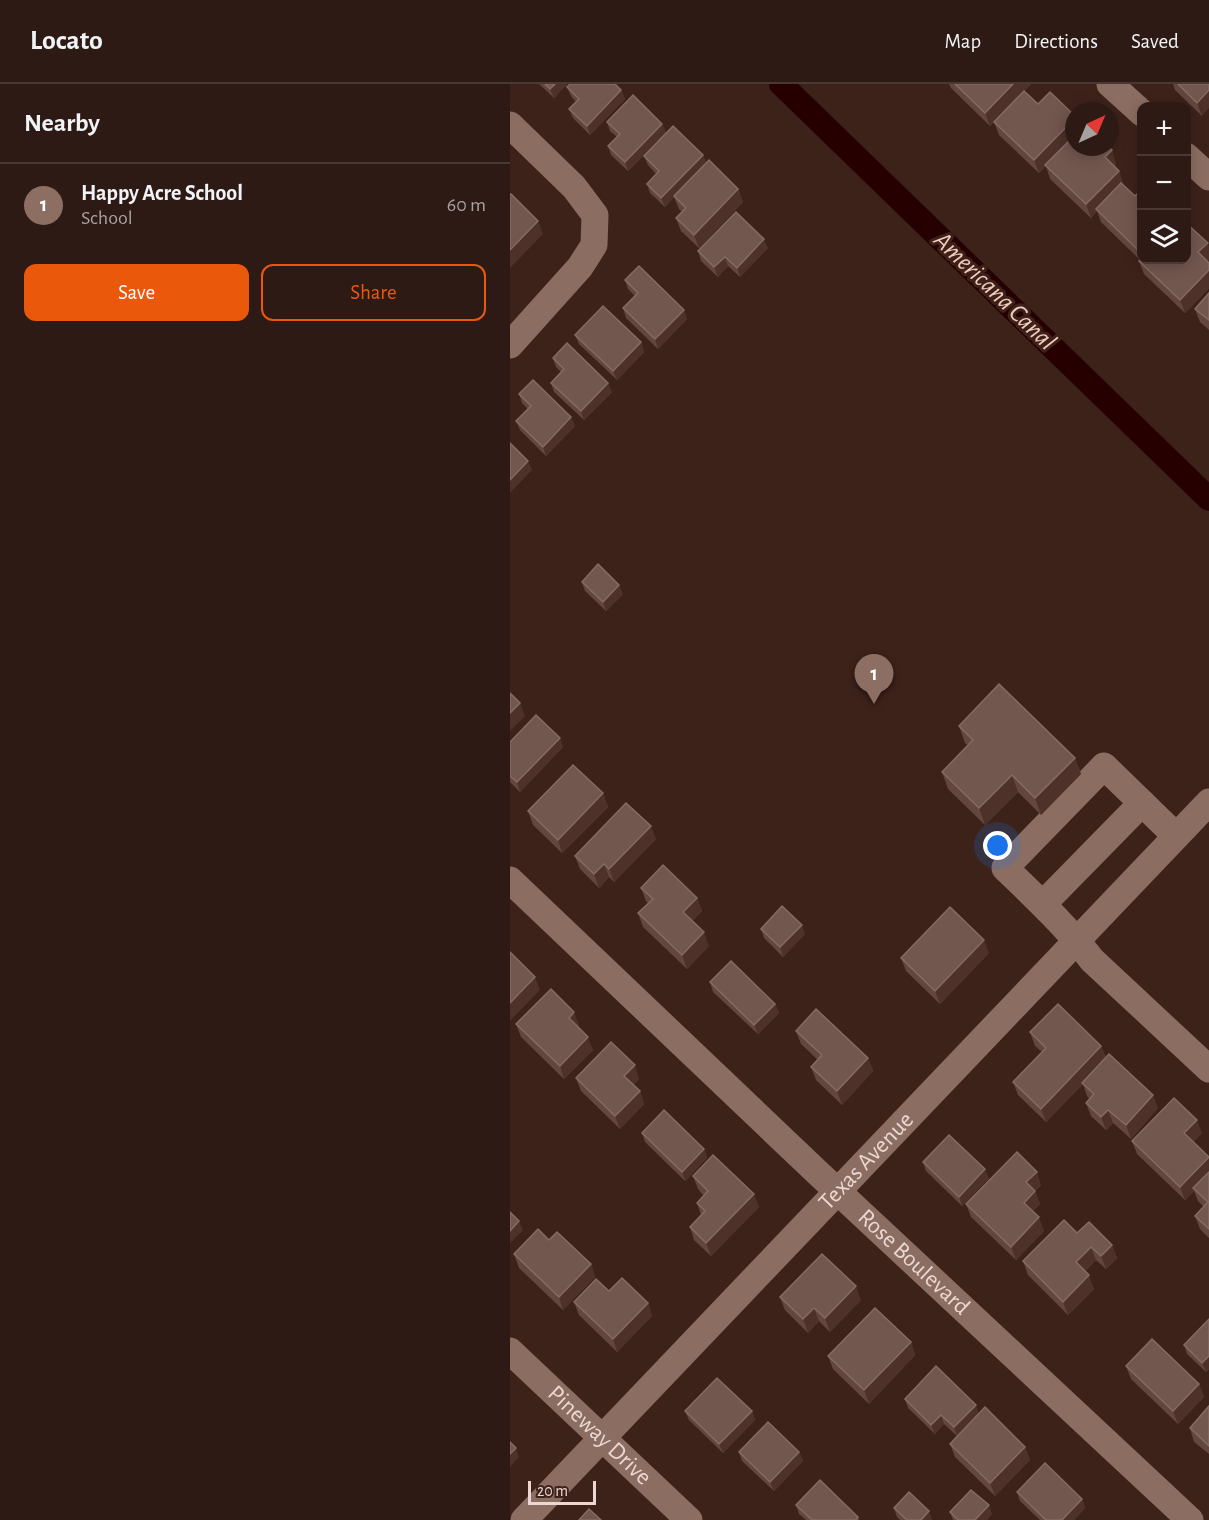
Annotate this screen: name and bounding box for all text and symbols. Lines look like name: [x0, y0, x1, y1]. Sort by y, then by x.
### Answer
text: Locato: [30, 27, 103, 55]
text: Map: [945, 31, 981, 52]
text: Directions: [1014, 31, 1098, 52]
text: Saved: [1131, 31, 1179, 52]
north arrow: [1065, 102, 1119, 156]
map controls: [1137, 102, 1191, 264]
button: +: [1137, 102, 1191, 156]
text: Nearby: [24, 110, 100, 136]
button: −: [1137, 156, 1191, 210]
text: Happy Acre School: [81, 182, 243, 204]
text: 1: [40, 195, 47, 215]
text: 60 m: [447, 195, 486, 215]
text: School: [81, 208, 133, 228]
button: layers: [1137, 210, 1191, 264]
water label: Americana Canal: [928, 226, 1061, 355]
button: Save: [24, 264, 249, 321]
button: Share: [261, 264, 486, 321]
pin: 1: [854, 654, 894, 704]
your location: [983, 831, 1012, 860]
street label: Texas Avenue: [814, 1108, 918, 1215]
street label: Rose Boulevard: [853, 1205, 974, 1320]
street label: Pineway Drive: [543, 1381, 656, 1490]
scale bar: [528, 1478, 596, 1506]
text: 20 m: [537, 1483, 568, 1499]

